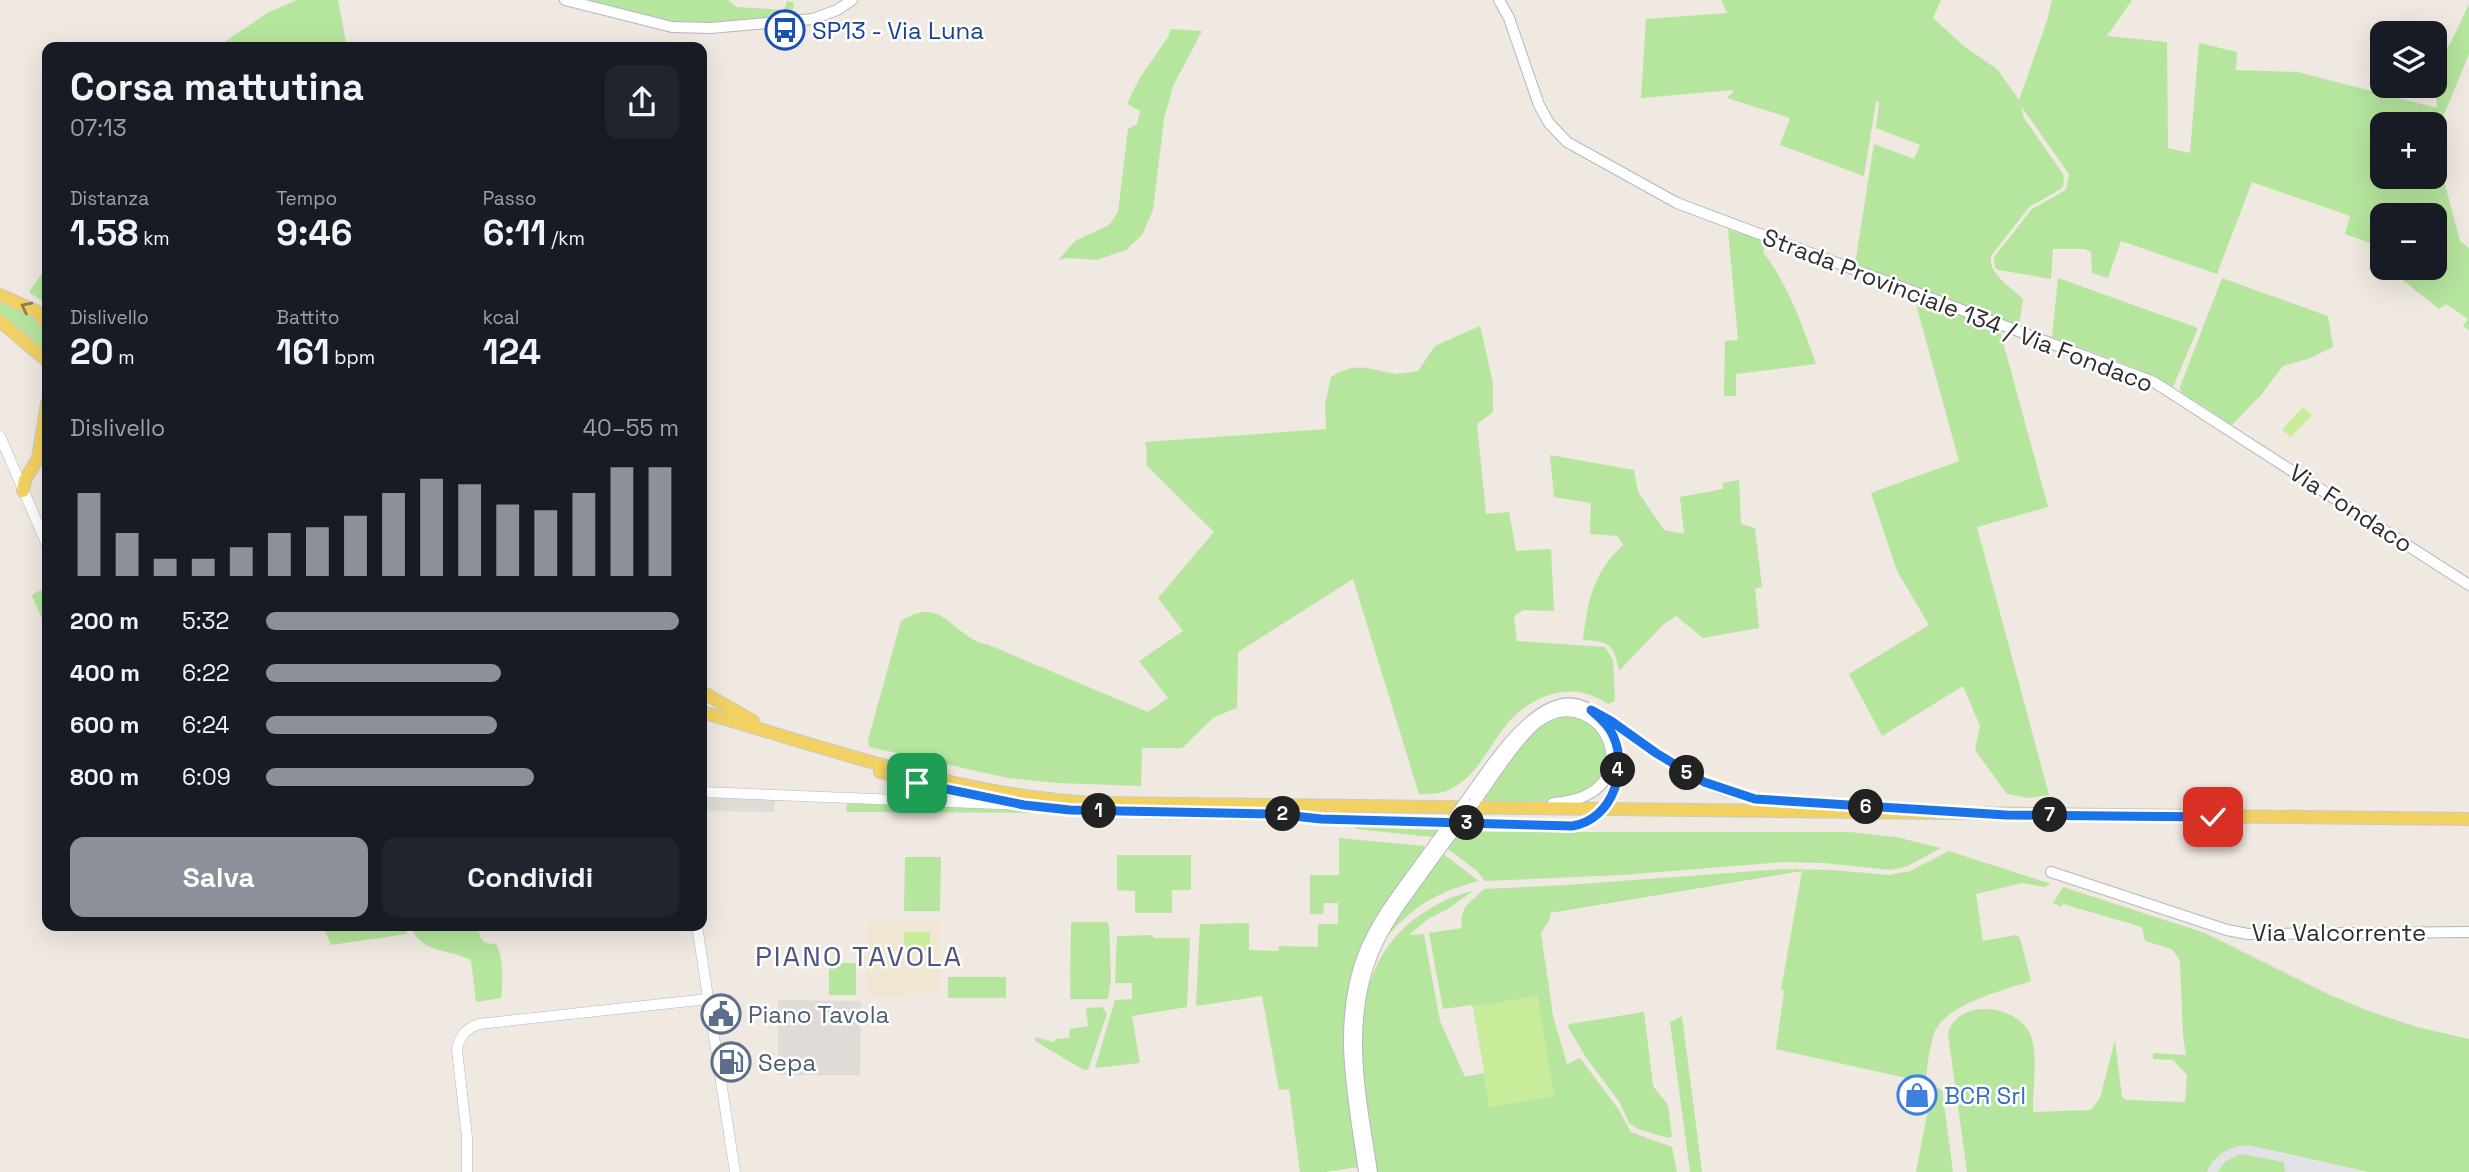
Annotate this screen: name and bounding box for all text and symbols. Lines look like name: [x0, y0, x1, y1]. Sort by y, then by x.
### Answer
bus stop icon: SP13 - Via Luna: [764, 9, 806, 51]
place label: SP13 - Via Luna: [812, 15, 984, 46]
map controls: [2370, 21, 2447, 280]
button: layers: [2370, 21, 2447, 98]
text: Corsa mattutina: [70, 63, 364, 111]
button: share: [605, 65, 679, 139]
button: +: [2370, 112, 2447, 189]
text: 07:13: [70, 113, 127, 143]
text: Distanza: [70, 186, 149, 211]
text: Tempo: [276, 186, 337, 211]
text: Passo: [483, 186, 536, 211]
button: −: [2370, 203, 2447, 280]
text: 1.58: [70, 211, 138, 255]
text: 9:46: [276, 211, 352, 255]
text: 6:11: [483, 211, 546, 255]
street label: Strada Provinciale 134 / Via Fondaco: [1758, 221, 2158, 399]
text: km: [138, 226, 170, 251]
text: /km: [546, 226, 585, 251]
one-way arrow: [21, 301, 33, 315]
text: Dislivello: [70, 305, 149, 330]
text: Battito: [276, 305, 339, 330]
text: kcal: [483, 305, 519, 330]
text: 20: [70, 330, 113, 374]
text: 161: [276, 330, 329, 374]
text: 124: [483, 330, 541, 374]
text: m: [113, 345, 135, 370]
text: bpm: [329, 345, 375, 370]
text: Dislivello: [70, 413, 165, 443]
text: 40–55 m: [583, 413, 679, 443]
street label: Via Fondaco: [2283, 457, 2419, 559]
text: 200 m: [70, 606, 139, 636]
text: 5:32: [182, 606, 229, 636]
text: 400 m: [70, 658, 140, 688]
text: 6:22: [182, 658, 230, 688]
text: 600 m: [70, 710, 140, 740]
text: 6:24: [182, 710, 229, 740]
pin: 4: [1600, 752, 1636, 788]
pin: [887, 753, 947, 813]
pin: 5: [1670, 756, 1704, 790]
text: 4: [1611, 757, 1624, 782]
text: 5: [1681, 760, 1692, 785]
text: 800 m: [70, 762, 139, 792]
text: 6:09: [182, 762, 231, 792]
icon: arrive: [898, 764, 936, 802]
pin: [2183, 787, 2243, 847]
pin: 6: [1848, 790, 1884, 824]
pin: 1: [1082, 794, 1116, 828]
text: 6: [1860, 794, 1871, 819]
pin: 2: [1266, 796, 1300, 832]
text: 1: [1094, 798, 1103, 823]
pin: 7: [2032, 798, 2068, 832]
icon: check: [2194, 798, 2232, 836]
text: 2: [1277, 801, 1288, 826]
text: 7: [2044, 802, 2055, 827]
pin: 3: [1450, 806, 1484, 840]
text: 3: [1461, 810, 1472, 835]
button: Salva: [70, 837, 368, 917]
button: Condividi: [382, 837, 679, 917]
street label: Via Valcorrente: [2252, 917, 2426, 948]
district label: PIANO TAVOLA: [755, 938, 963, 974]
public building icon: Piano Tavola: [700, 993, 742, 1035]
place label: Piano Tavola: [748, 999, 890, 1030]
fuel station icon: Sepa: [710, 1041, 752, 1083]
place label: Sepa: [758, 1047, 816, 1078]
shop icon: BCR Srl: [1896, 1074, 1938, 1116]
place label: BCR Srl: [1944, 1080, 2026, 1111]

